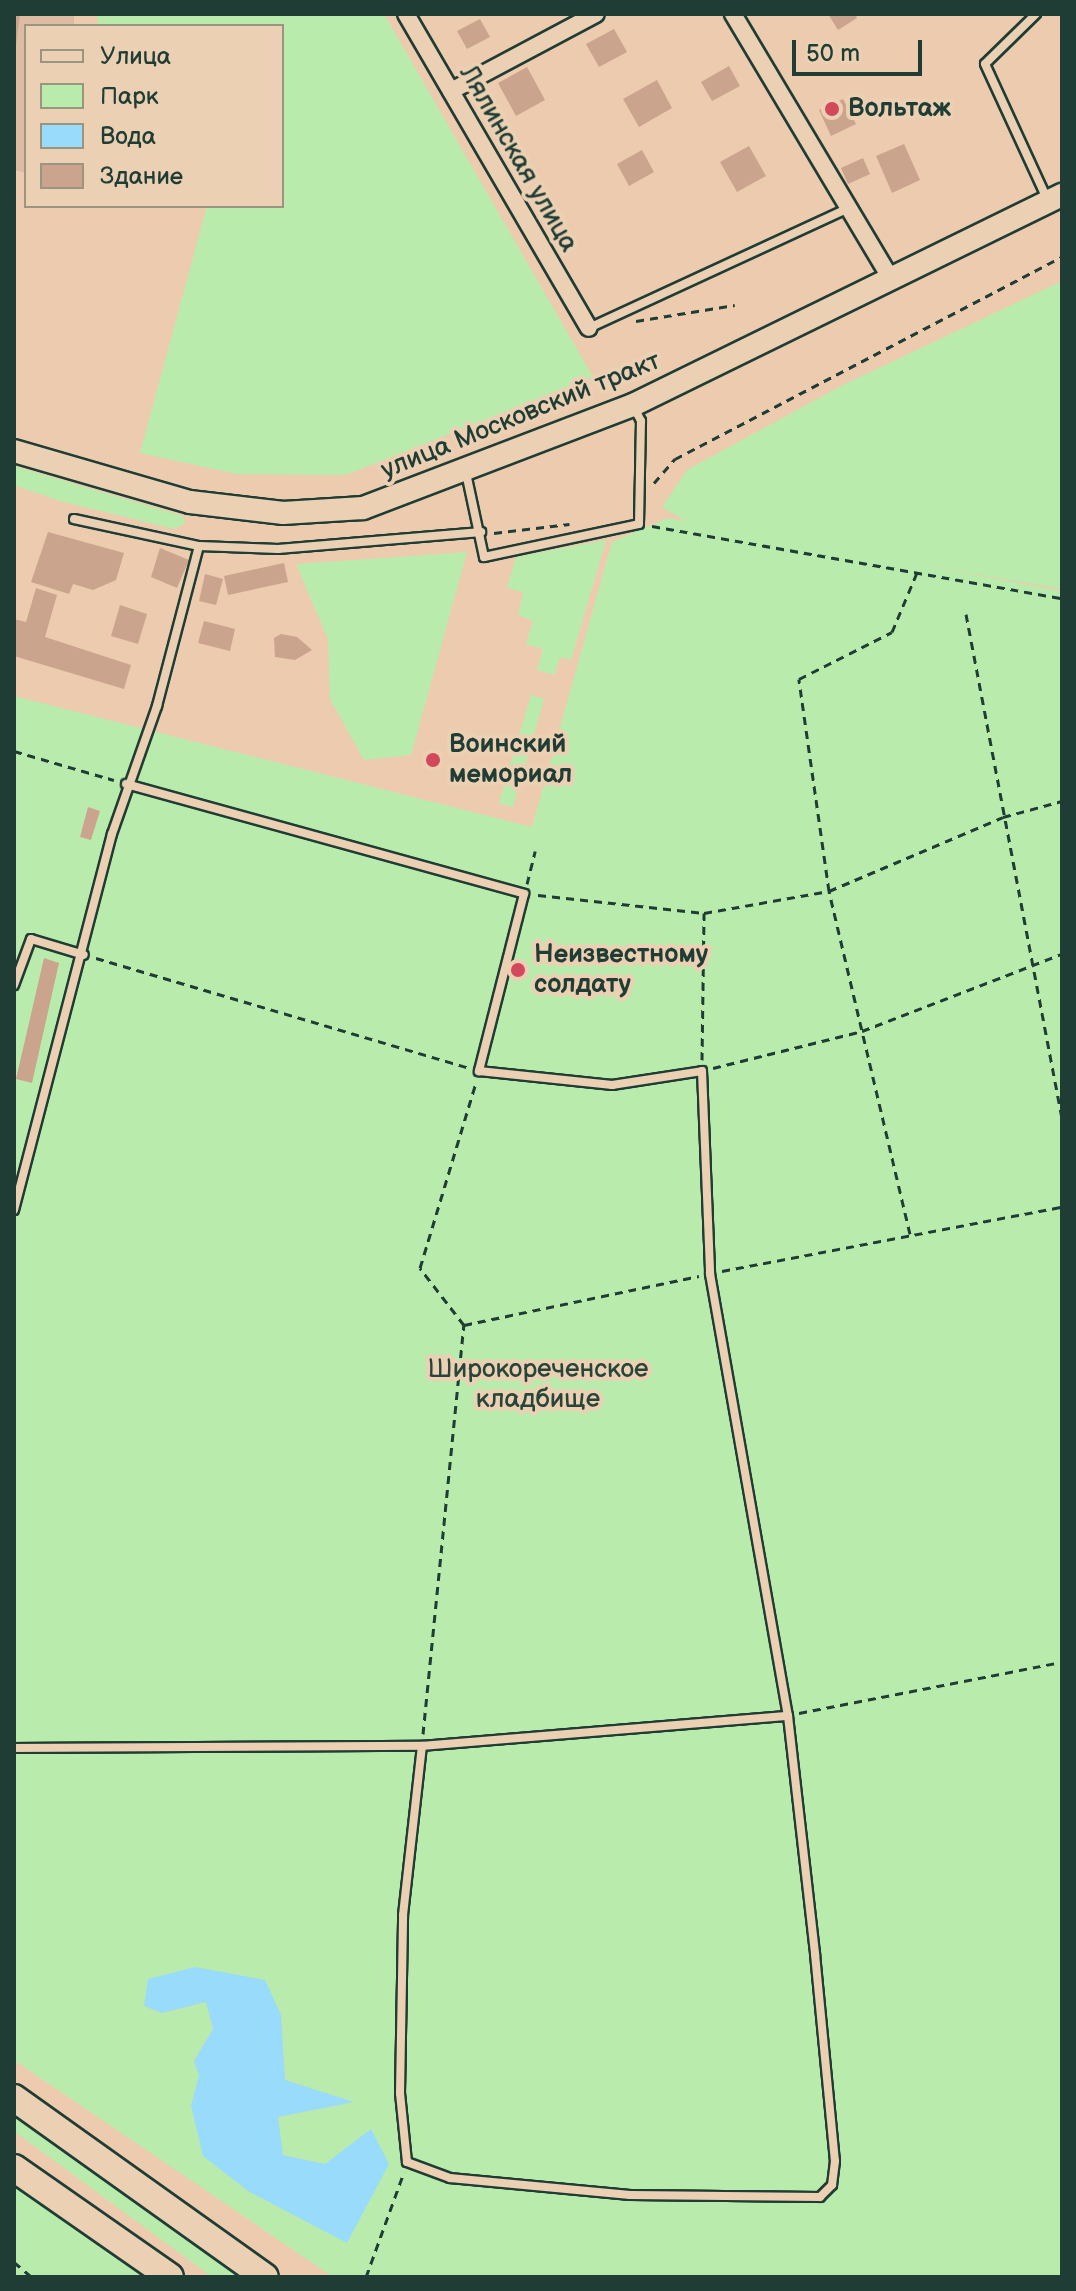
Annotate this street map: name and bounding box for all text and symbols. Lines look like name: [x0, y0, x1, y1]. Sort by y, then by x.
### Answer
legend: [24, 24, 284, 208]
scale bar: [796, 24, 926, 74]
text: 50 m: [806, 39, 860, 68]
text: Улица: [100, 42, 171, 71]
street label: Лялинская улица: [452, 60, 584, 258]
text: Парк: [100, 82, 158, 111]
place label: Вольтаж: [848, 93, 951, 125]
marker: Вольтаж: [823, 100, 841, 118]
text: Вода: [100, 122, 156, 151]
text: Здание: [100, 162, 183, 191]
street label: улица Московский тракт: [377, 346, 665, 486]
place label: Воинский мемориал: [449, 729, 572, 790]
marker: Воинский мемориал: [424, 751, 442, 769]
place label: Неизвестному солдату: [534, 939, 708, 1000]
marker: Неизвестному солдату: [509, 961, 527, 979]
park label: Широкореченское кладбище: [428, 1354, 648, 1416]

